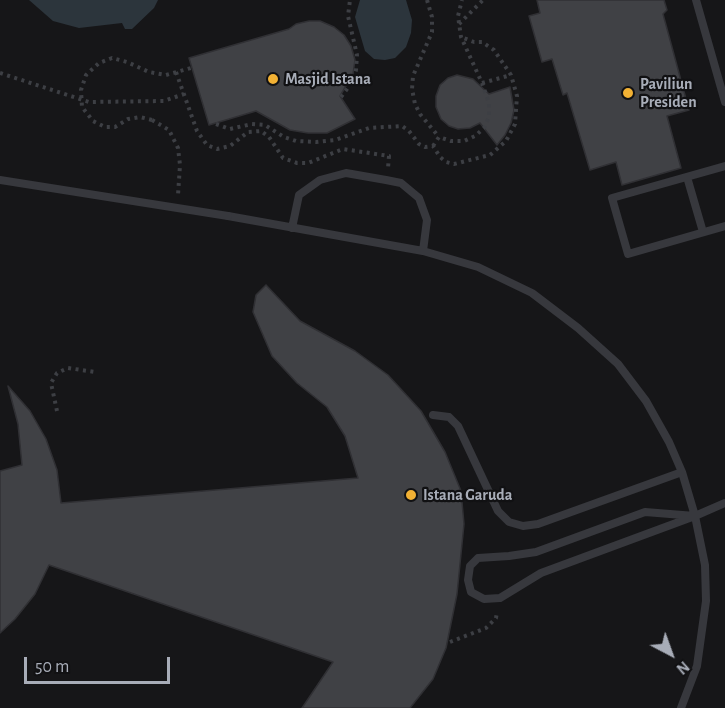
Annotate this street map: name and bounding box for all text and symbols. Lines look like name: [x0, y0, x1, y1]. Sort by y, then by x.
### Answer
place label: Masjid Istana: [285, 69, 371, 89]
marker: Masjid Istana: [266, 72, 280, 86]
place label: Paviliun Presiden: [640, 74, 697, 112]
marker: Paviliun Presiden: [621, 86, 635, 100]
place label: Istana Garuda: [423, 485, 512, 505]
marker: Istana Garuda: [404, 488, 418, 502]
north arrow: [641, 624, 701, 684]
scale bar: [27, 645, 172, 683]
text: 50 m: [35, 658, 69, 676]
text: N: [673, 658, 692, 677]

